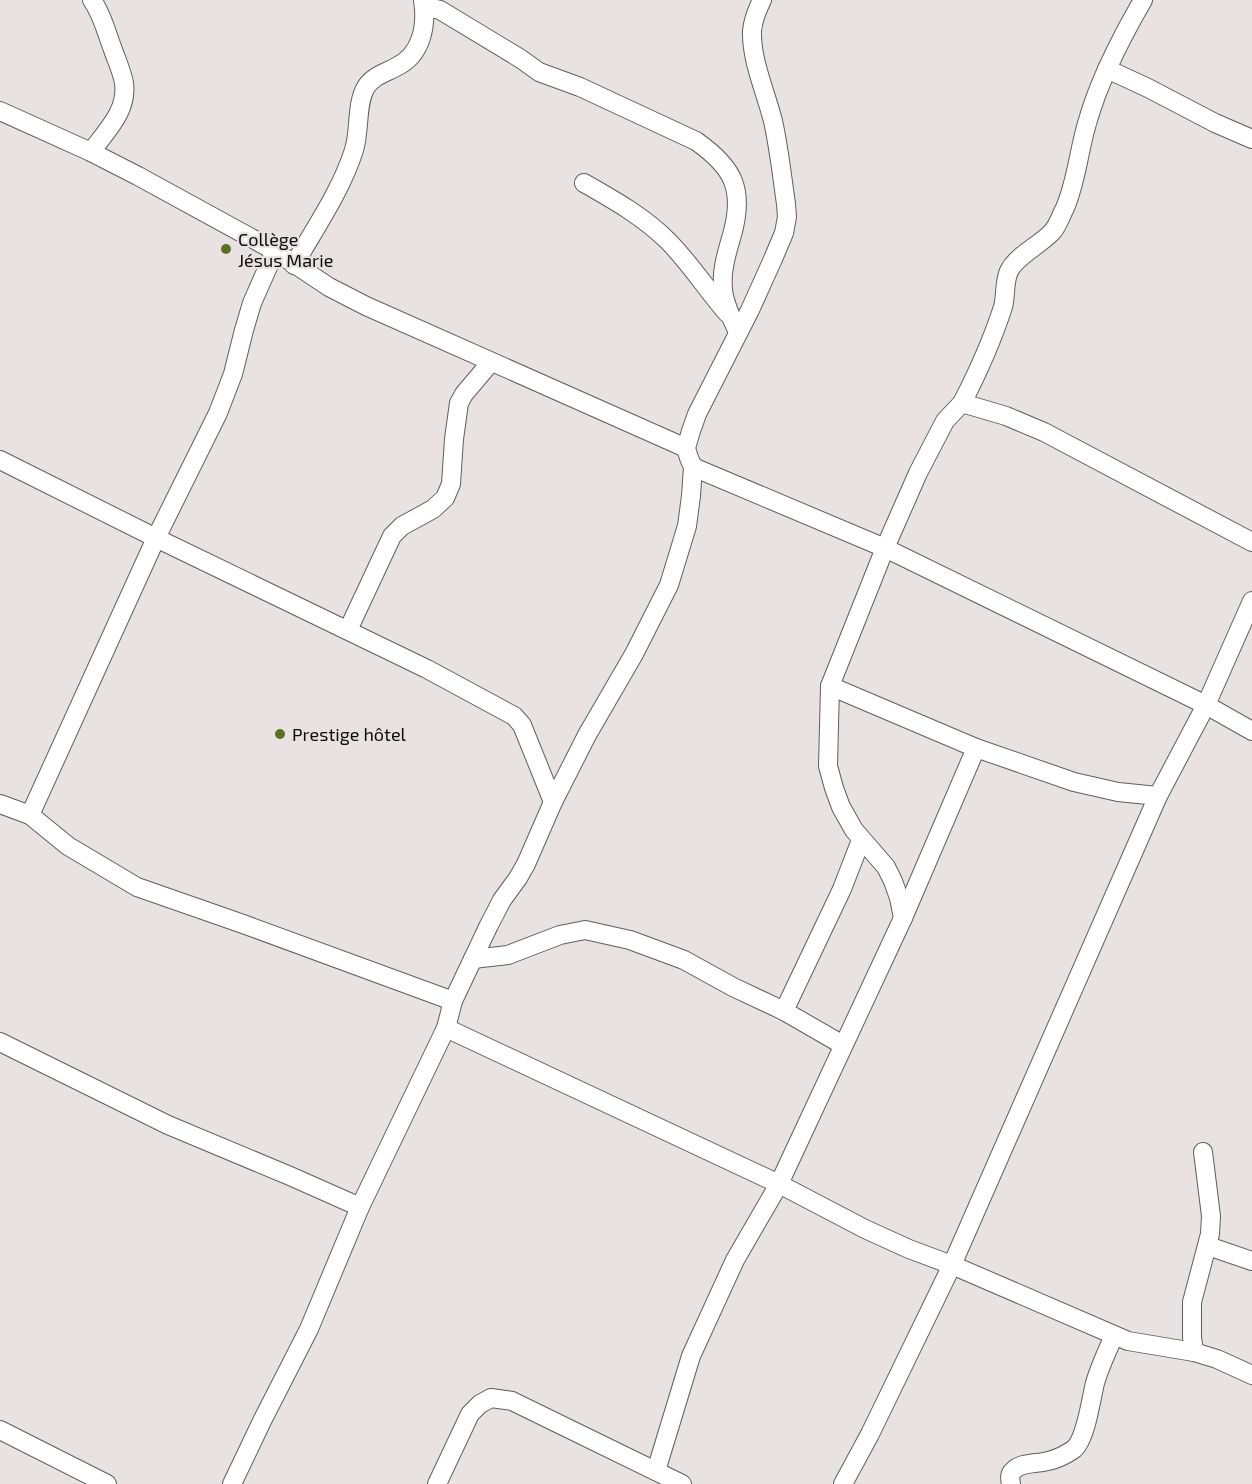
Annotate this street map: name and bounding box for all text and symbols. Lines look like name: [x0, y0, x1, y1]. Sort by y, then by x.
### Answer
place label: Collège Jésus Marie: [238, 228, 333, 271]
marker: Collège Jésus Marie: [219, 242, 233, 256]
place label: Prestige hôtel: [292, 723, 407, 745]
marker: Prestige hôtel: [273, 727, 287, 741]

